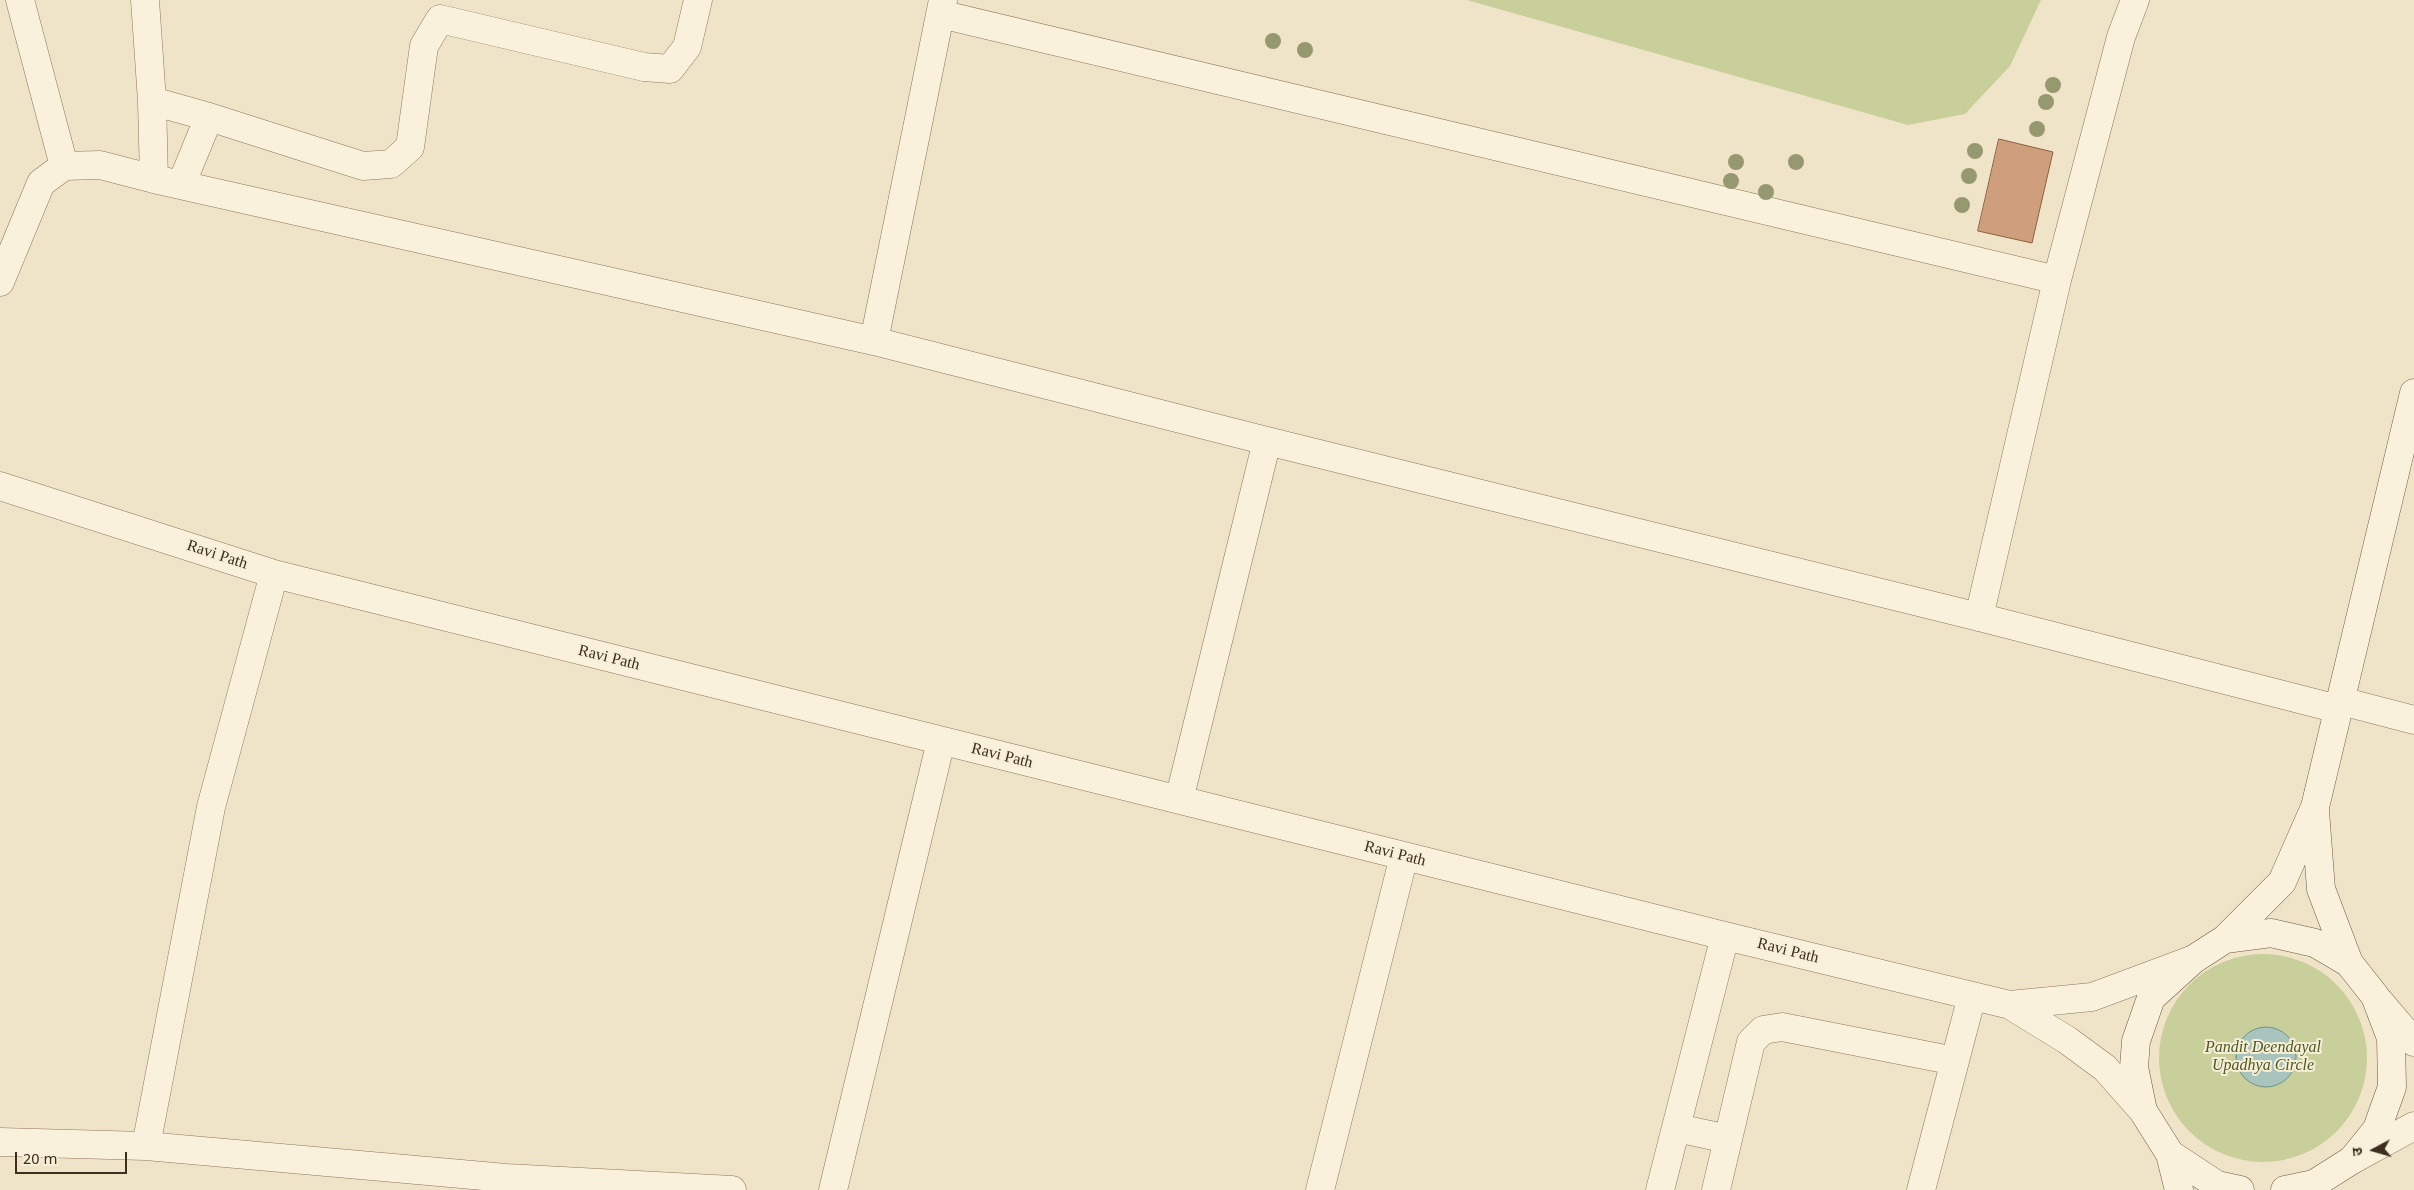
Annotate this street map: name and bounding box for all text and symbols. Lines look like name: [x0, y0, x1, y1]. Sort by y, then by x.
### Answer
street label: Ravi Path: [181, 535, 253, 575]
street label: Ravi Path: [573, 640, 645, 676]
street label: Ravi Path: [966, 738, 1038, 774]
street label: Ravi Path: [1359, 836, 1431, 872]
street label: Ravi Path: [1752, 933, 1824, 969]
park label: Pandit Deendayal Upadhya Circle: [2197, 1038, 2329, 1076]
north arrow: [2349, 1125, 2399, 1175]
scale bar: [18, 1142, 130, 1174]
text: उ: [2349, 1147, 2368, 1157]
text: 20 m: [23, 1151, 57, 1170]

